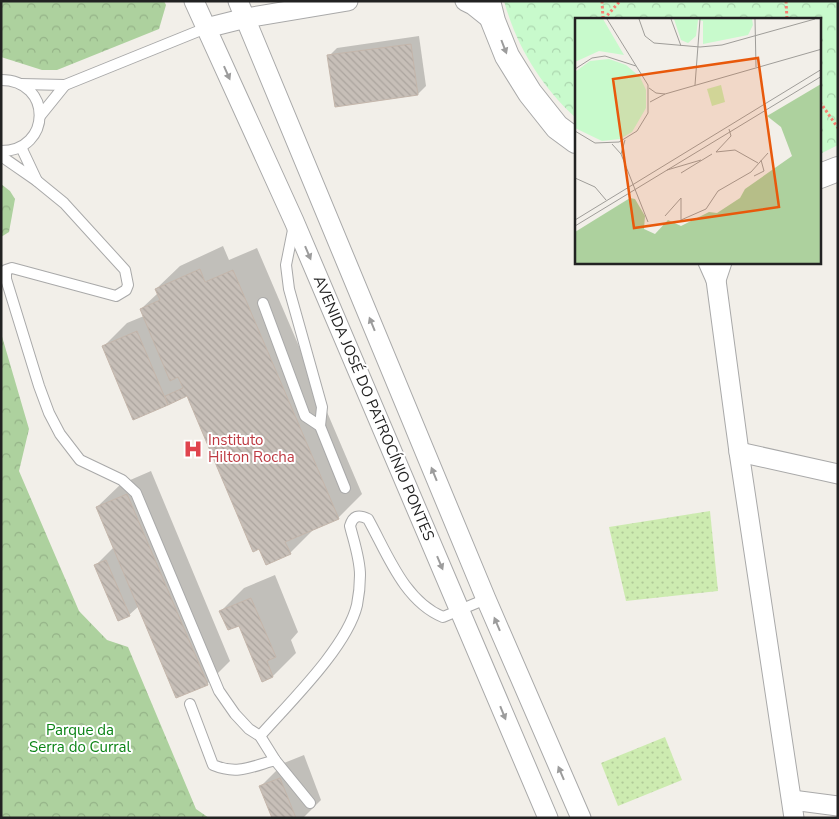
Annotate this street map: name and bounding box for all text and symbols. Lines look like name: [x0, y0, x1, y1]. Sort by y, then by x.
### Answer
inset map: [575, 18, 822, 264]
one-way arrow: [500, 40, 508, 55]
one-way arrow: [223, 66, 231, 80]
one-way arrow: [304, 246, 312, 260]
street label: AVENIDA JOSÉ DO PATROCÍNIO PONTES: [309, 272, 439, 544]
one-way arrow: [368, 317, 376, 331]
place label: Instituto Hilton Rocha: [208, 430, 295, 467]
hospital icon: Instituto Hilton Rocha: [182, 438, 204, 460]
one-way arrow: [430, 467, 438, 481]
one-way arrow: [437, 556, 445, 570]
one-way arrow: [492, 617, 500, 631]
one-way arrow: [499, 706, 507, 721]
park label: Parque da Serra do Curral: [29, 720, 132, 757]
one-way arrow: [557, 766, 565, 780]

